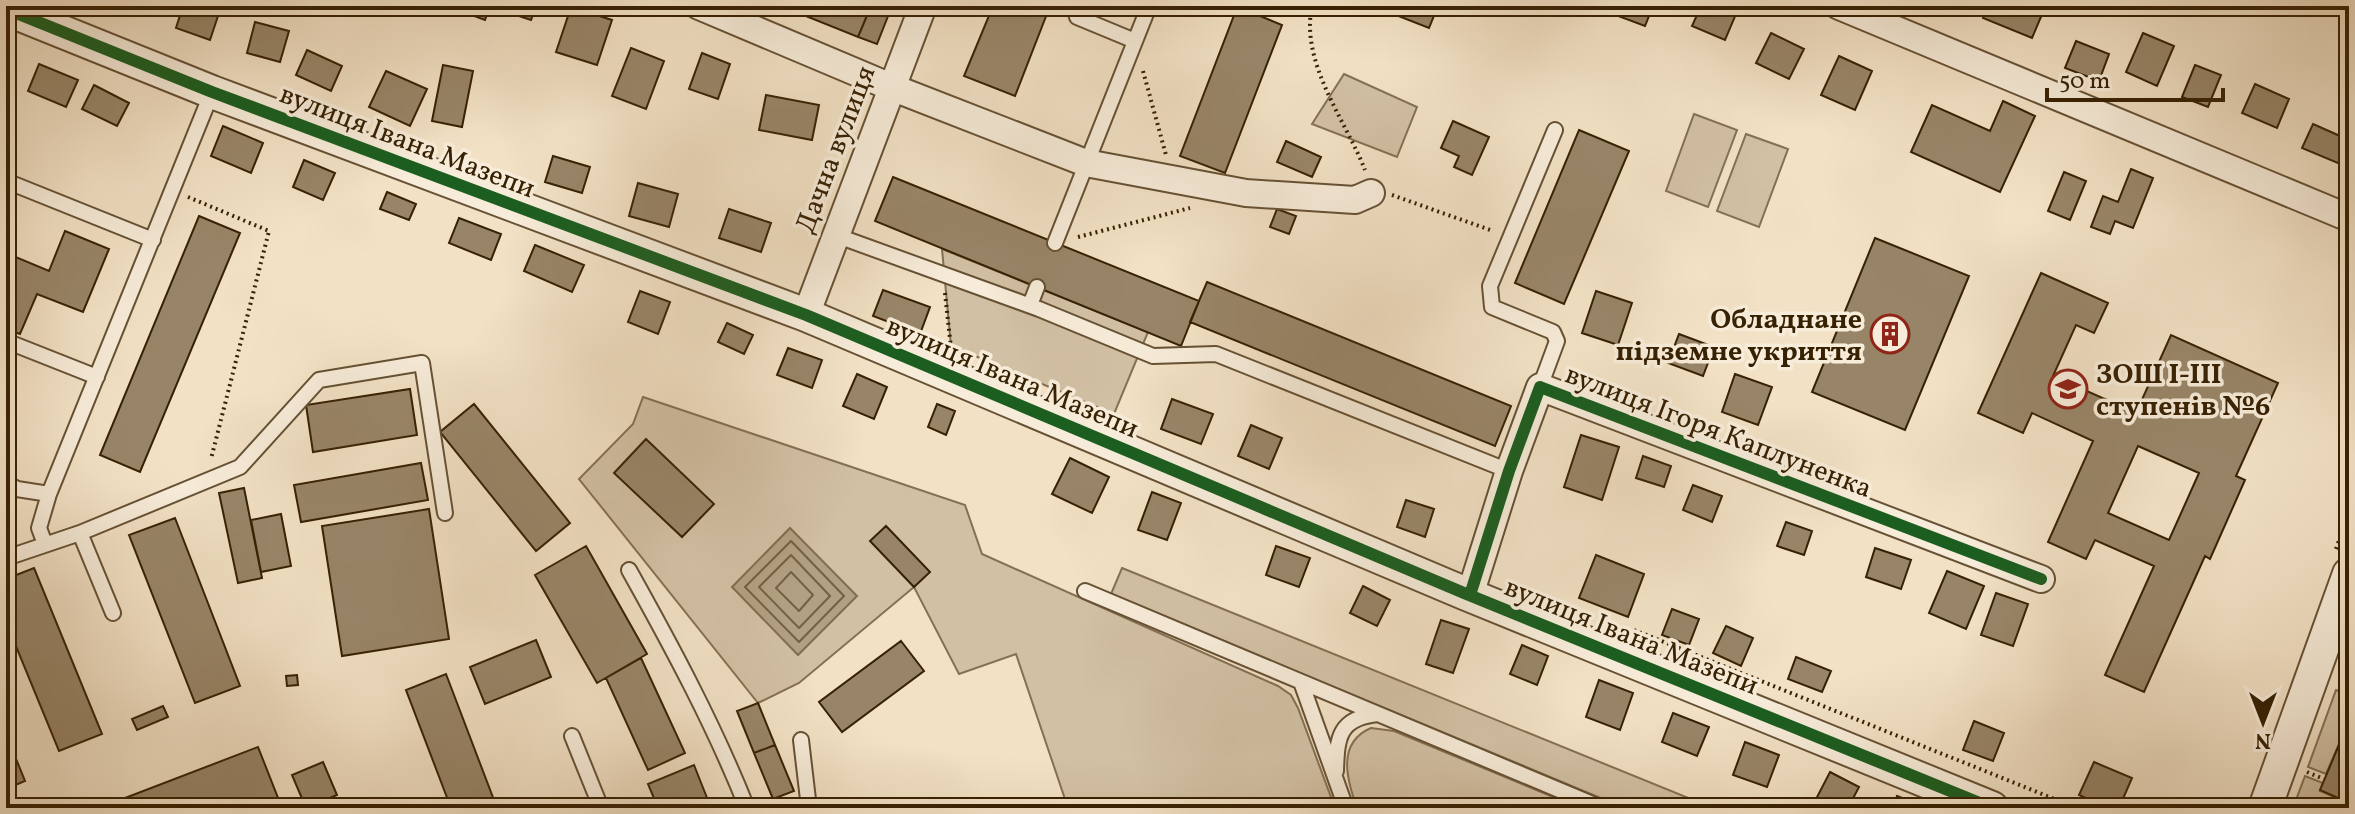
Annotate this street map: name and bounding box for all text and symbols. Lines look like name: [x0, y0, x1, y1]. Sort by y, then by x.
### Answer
scale bar: [2047, 52, 2223, 102]
street label: Дачна вулиця: [787, 61, 886, 239]
text: 50 m: [2059, 65, 2111, 99]
street label: вулиця Івана Мазепи: [274, 76, 540, 209]
place label: Обладнане підземне укриття: [1616, 301, 1862, 372]
street label: вулиця Івана Мазепи: [880, 307, 1144, 449]
building icon: Обладнане підземне укриття: [1869, 313, 1911, 355]
street label: вулиця Ігоря Каплуненка: [1559, 356, 1877, 509]
place label: ЗОШ І-ІІІ ступенів №6: [2096, 356, 2270, 427]
school or university icon: ЗОШ І-ІІІ ступенів №6: [2047, 368, 2089, 410]
street label: вулиця Івана Мазепи: [1498, 569, 1764, 706]
north arrow: [2223, 682, 2303, 762]
text: N: [2255, 724, 2271, 755]

